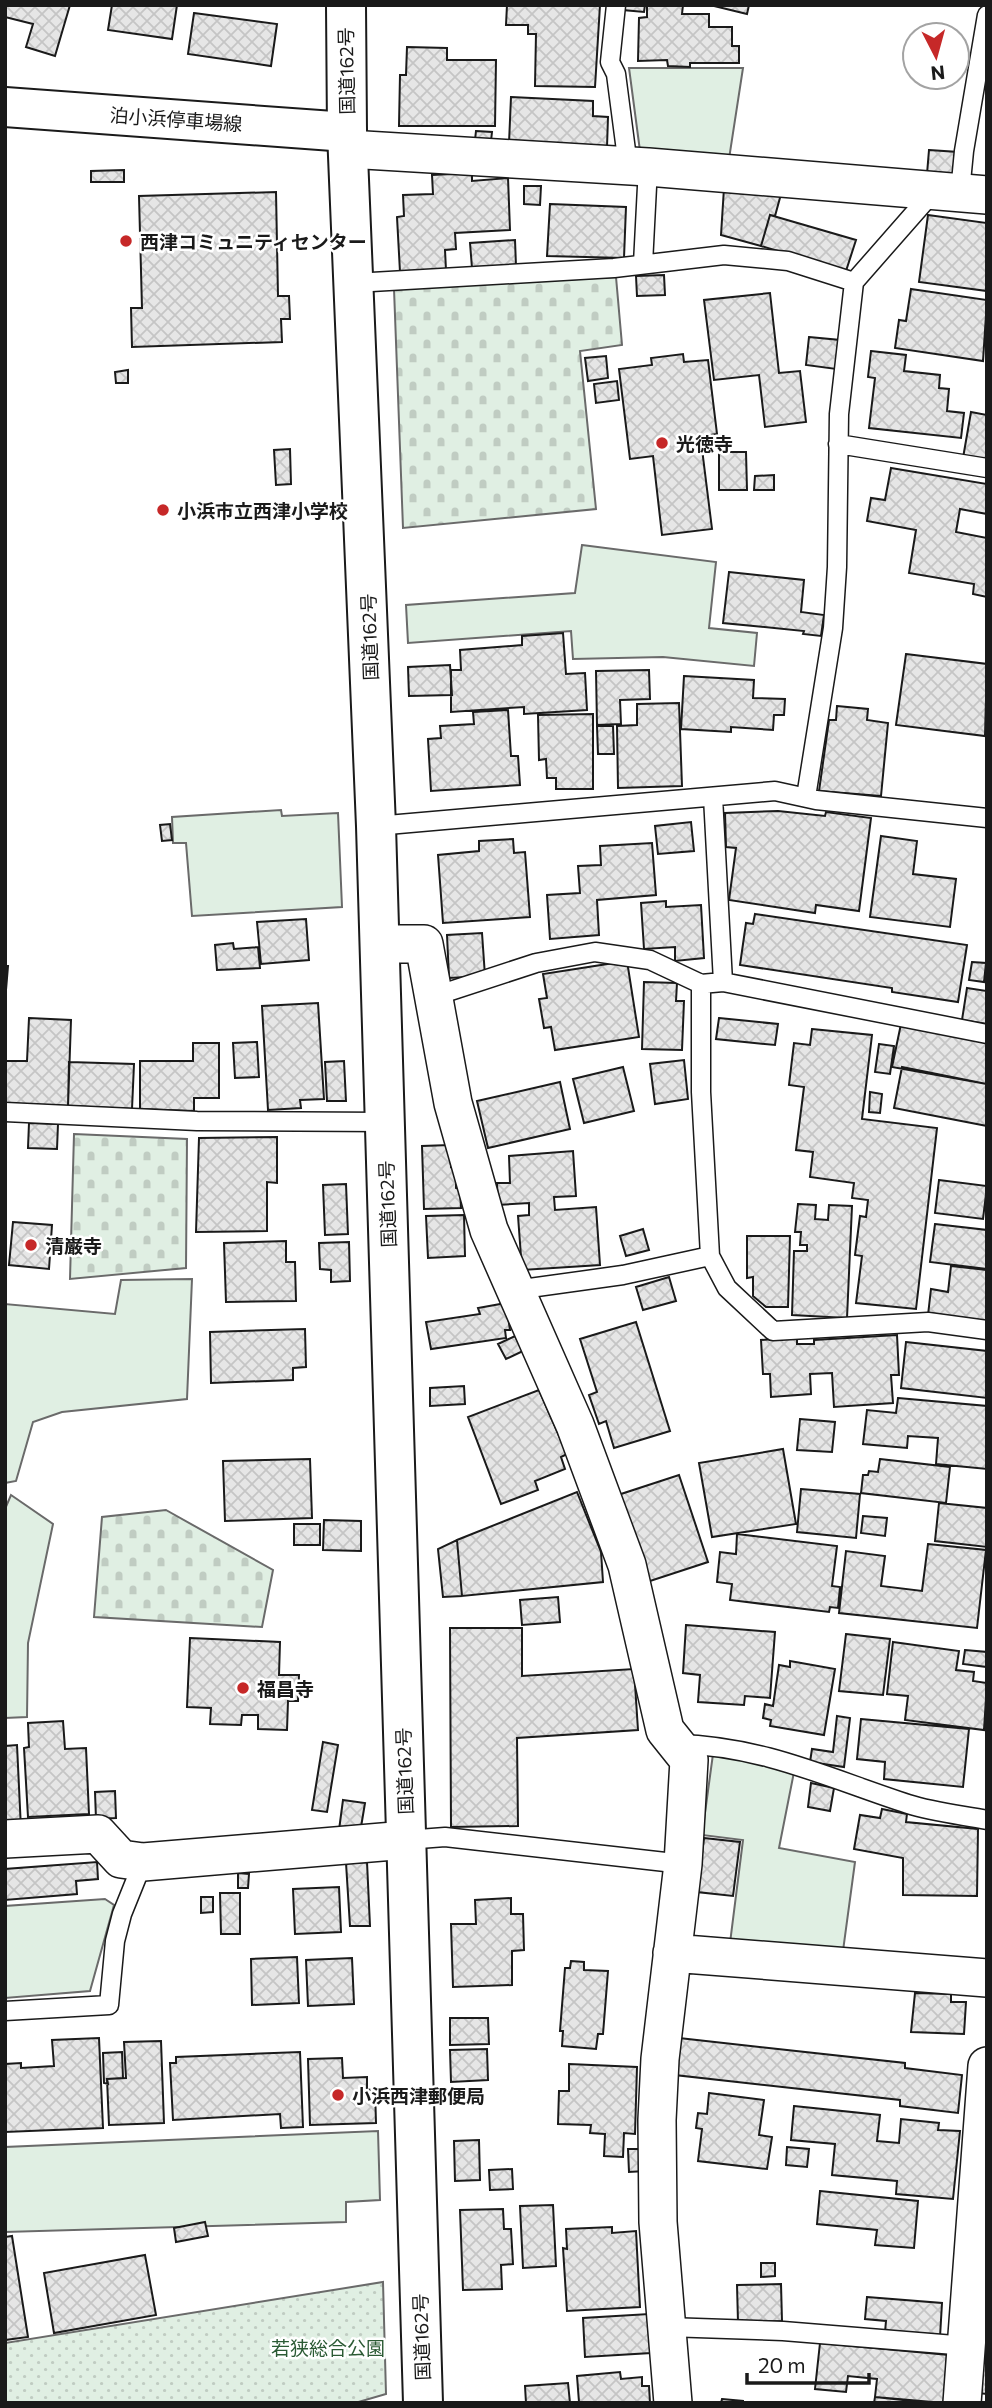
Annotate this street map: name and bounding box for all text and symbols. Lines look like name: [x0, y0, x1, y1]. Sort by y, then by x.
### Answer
north arrow: [901, 21, 971, 91]
street label: 国道162号: [334, 27, 358, 115]
text: N: [930, 61, 946, 86]
street label: 泊小浜停車場線: [109, 103, 243, 135]
place label: 西津コミュニティセンター: [140, 230, 367, 253]
marker: 西津コミュニティセンター: [118, 233, 134, 249]
place label: 光徳寺: [676, 432, 733, 455]
marker: 光徳寺: [654, 435, 670, 451]
place label: 小浜市立西津小学校: [177, 499, 348, 522]
marker: 小浜市立西津小学校: [155, 502, 171, 518]
street label: 国道162号: [356, 593, 382, 681]
street label: 国道162号: [374, 1160, 400, 1248]
place label: 清巌寺: [45, 1234, 102, 1257]
marker: 清巌寺: [23, 1237, 39, 1253]
place label: 福昌寺: [257, 1677, 314, 1700]
marker: 福昌寺: [235, 1680, 251, 1696]
street label: 国道162号: [391, 1727, 417, 1815]
place label: 小浜西津郵便局: [352, 2084, 485, 2107]
marker: 小浜西津郵便局: [330, 2087, 346, 2103]
street label: 国道162号: [408, 2293, 434, 2381]
park label: 若狭総合公園: [271, 2336, 385, 2359]
scale bar: [747, 2342, 870, 2386]
text: 20 m: [758, 2352, 806, 2377]

